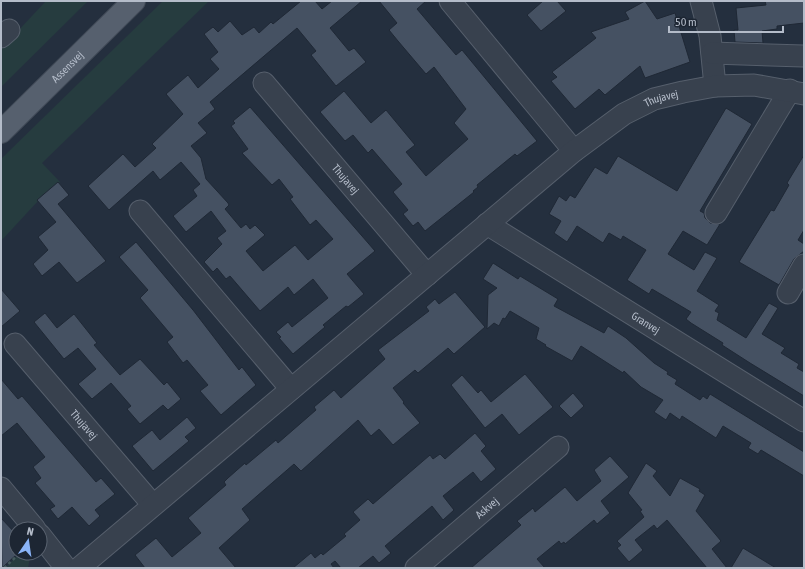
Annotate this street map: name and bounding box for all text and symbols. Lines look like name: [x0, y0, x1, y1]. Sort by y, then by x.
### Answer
scale bar: [669, 8, 783, 34]
text: 50 m: [675, 15, 697, 29]
street label: Assensvej: [49, 49, 85, 85]
street label: Thujavej: [642, 87, 679, 109]
street label: Thujavej: [330, 162, 361, 196]
street label: Granvej: [629, 309, 662, 336]
street label: Thujavej: [68, 407, 100, 442]
street label: Askvej: [473, 495, 501, 521]
north arrow: [8, 521, 48, 561]
text: N: [26, 525, 35, 538]

